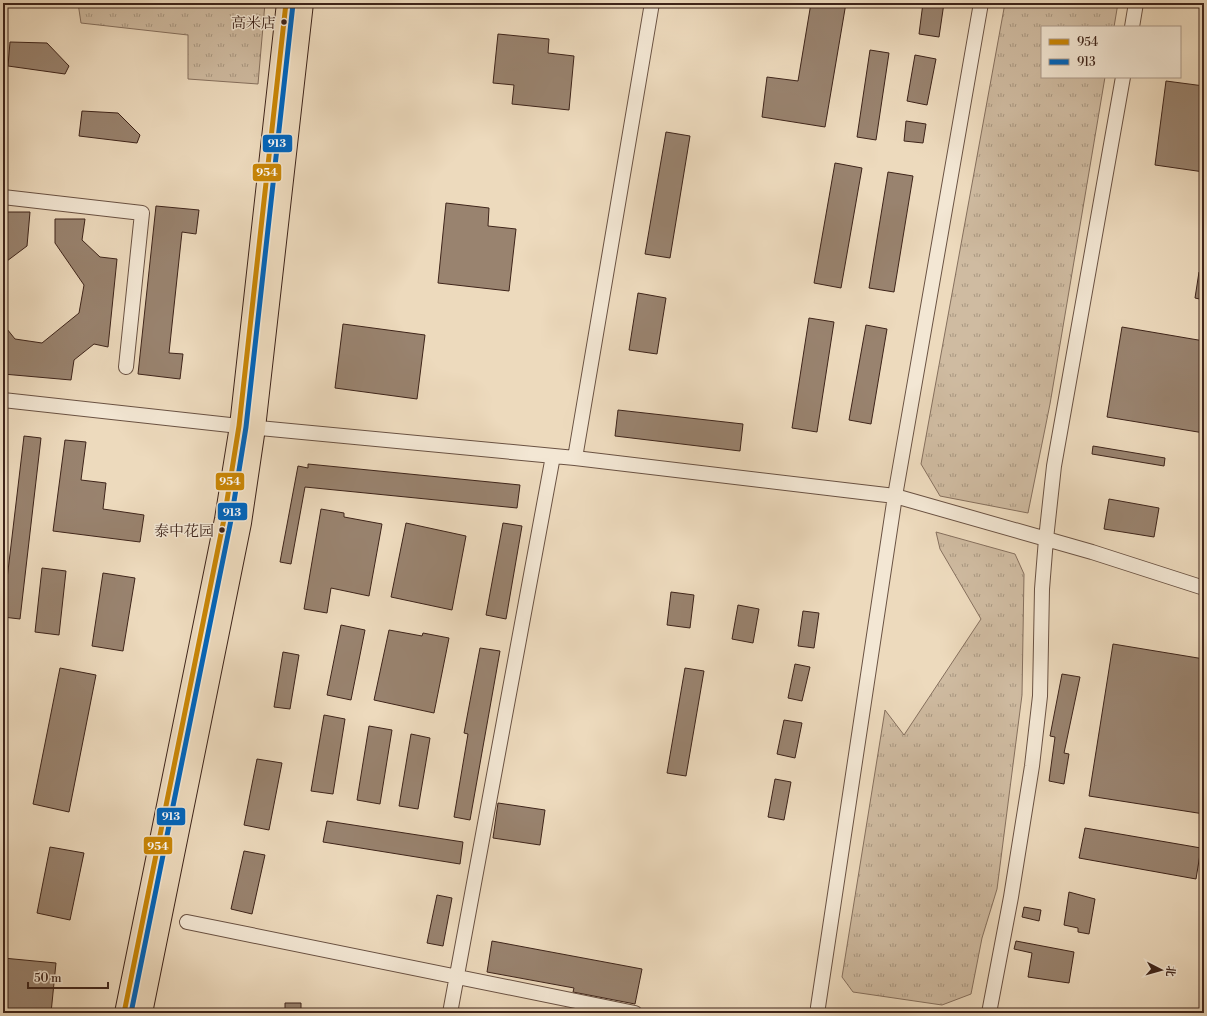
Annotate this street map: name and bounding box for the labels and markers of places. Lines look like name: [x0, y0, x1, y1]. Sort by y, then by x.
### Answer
place label: 高米店: [231, 14, 276, 33]
marker: 高米店: [279, 17, 289, 27]
place label: 泰中花园: [154, 522, 214, 541]
marker: 泰中花园: [217, 525, 227, 535]

